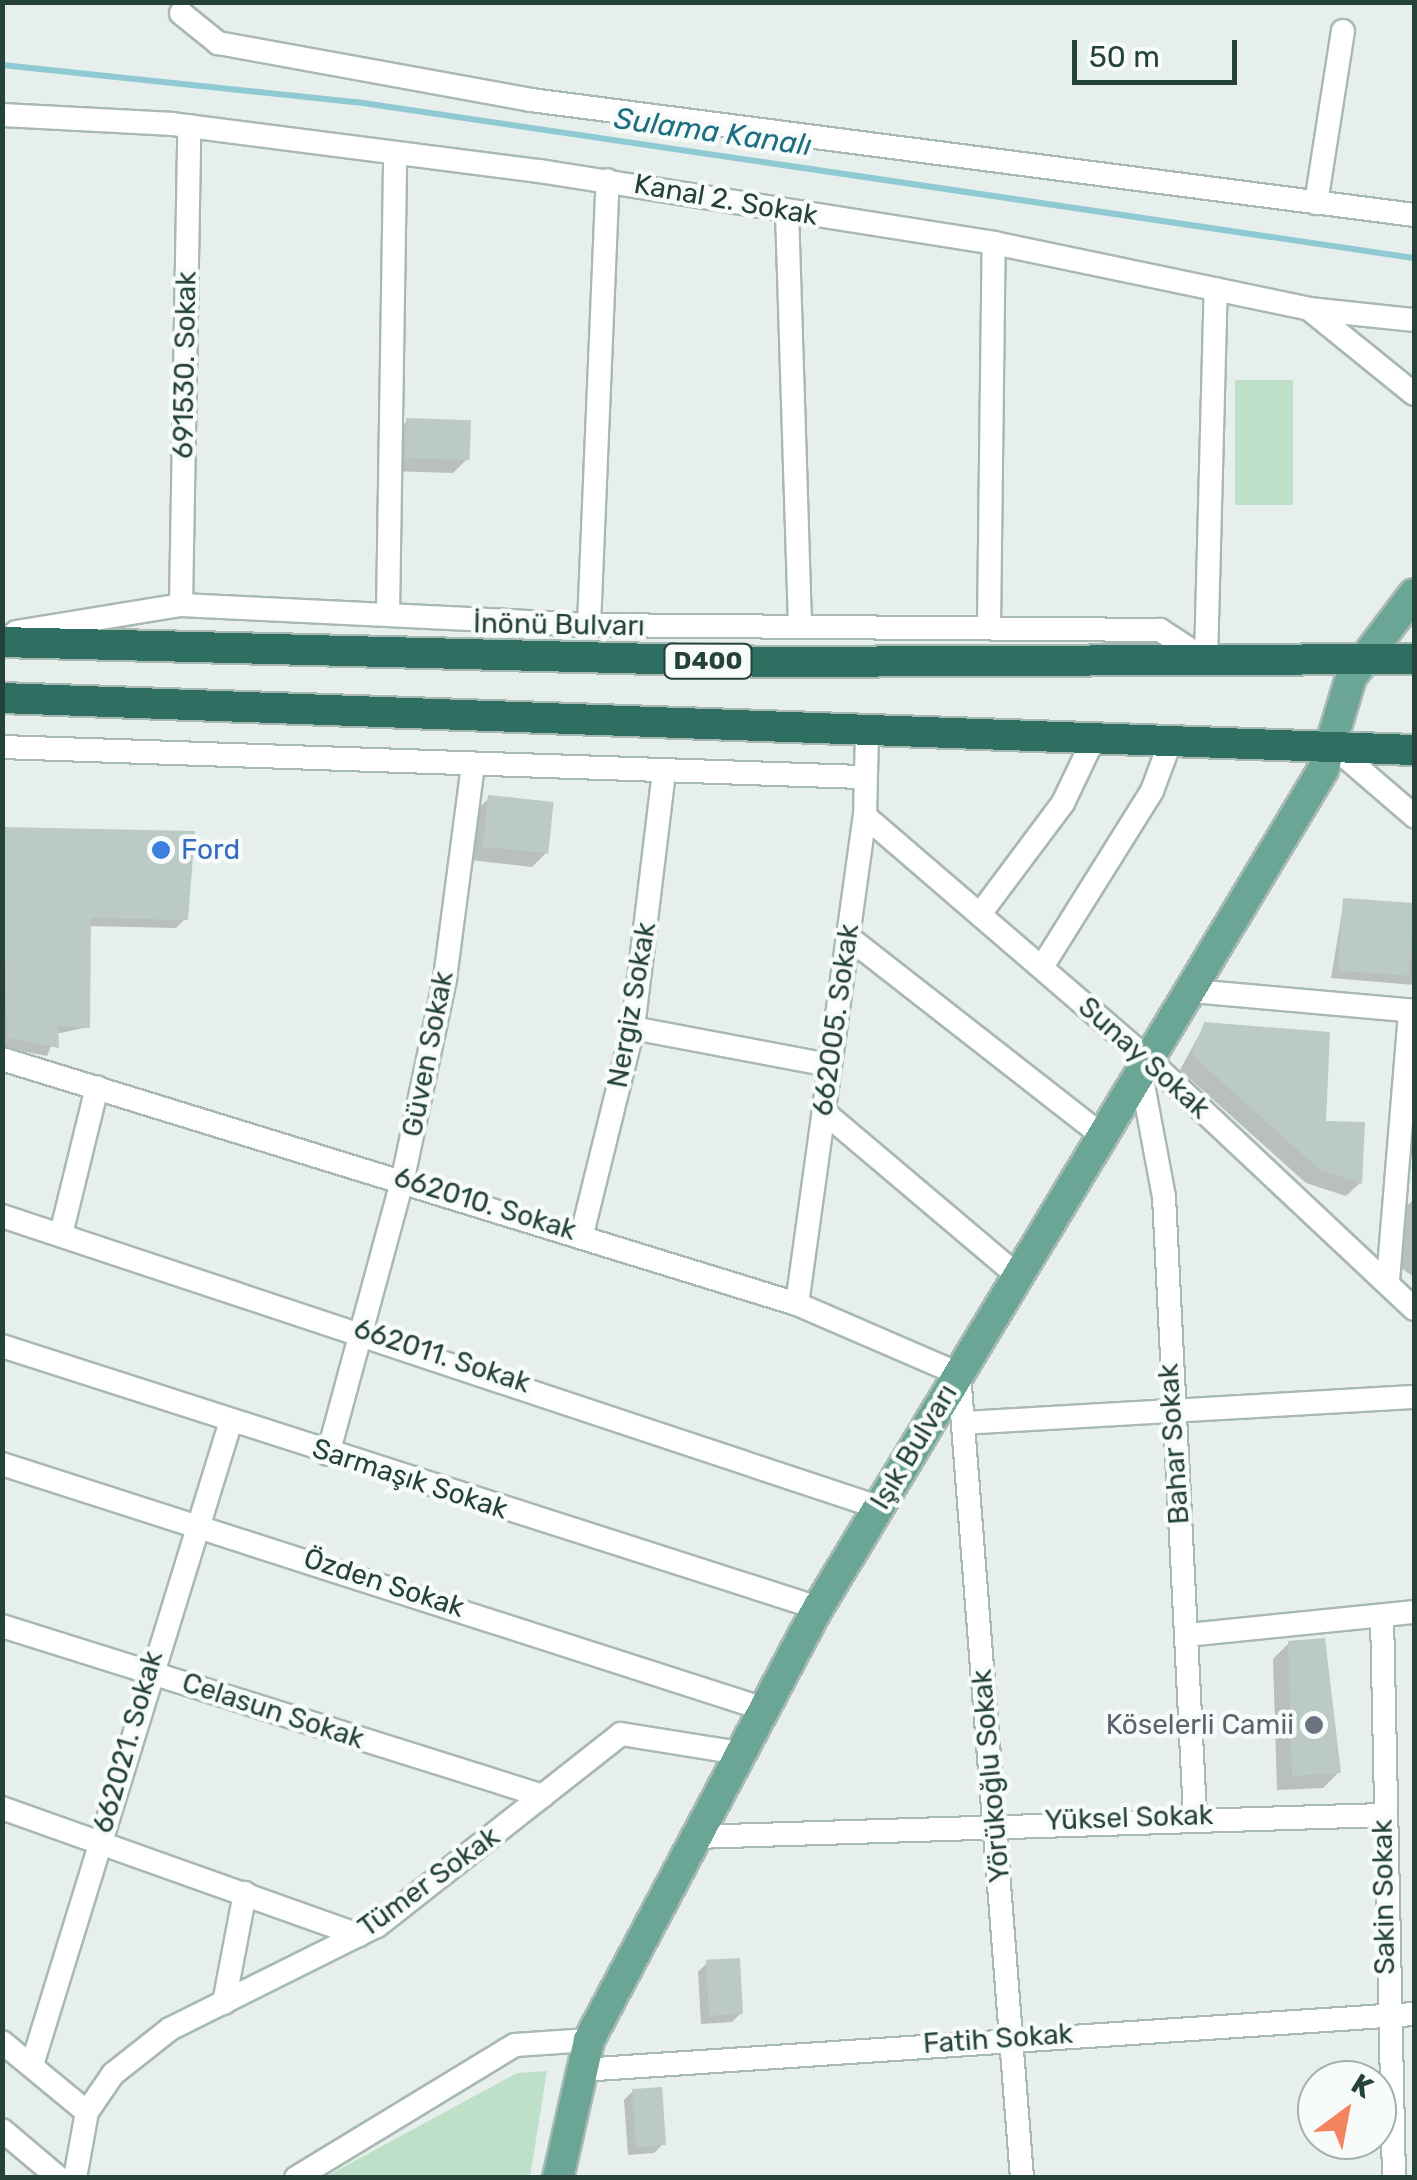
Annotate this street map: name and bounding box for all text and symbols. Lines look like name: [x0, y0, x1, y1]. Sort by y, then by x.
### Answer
scale bar: [1077, 20, 1242, 82]
text: 50 m: [1089, 39, 1160, 75]
water label: Sulama Kanalı: [612, 100, 814, 164]
street label: Kanal 2. Sokak: [631, 167, 821, 233]
street label: 691530. Sokak: [167, 271, 203, 459]
street label: İnönü Bulvarı: [473, 607, 645, 643]
road number: D400: [663, 641, 753, 681]
place label: Ford: [181, 833, 240, 867]
marker: Ford: [150, 839, 172, 861]
street label: Nergiz Sokak: [601, 920, 663, 1090]
street label: 662005. Sokak: [806, 922, 866, 1118]
street label: Güven Sokak: [395, 968, 461, 1140]
street label: Sunay Sokak: [1071, 990, 1217, 1126]
street label: 662010. Sokak: [390, 1160, 580, 1248]
street label: 662011. Sokak: [350, 1312, 534, 1400]
street label: Bahar Sokak: [1152, 1362, 1196, 1526]
street label: Işık Bulvarı: [863, 1378, 965, 1516]
street label: Sarmaşık Sokak: [308, 1432, 512, 1526]
street label: Özden Sokak: [300, 1541, 468, 1625]
street label: 662021. Sokak: [86, 1647, 170, 1837]
street label: Celasun Sokak: [178, 1666, 368, 1756]
street label: Yörükoğlu Sokak: [965, 1668, 1017, 1884]
place label: Köselerli Camii: [1106, 1708, 1294, 1742]
marker: Köselerli Camii: [1303, 1714, 1325, 1736]
street label: Yüksel Sokak: [1044, 1798, 1214, 1838]
street label: Tümer Sokak: [352, 1819, 506, 1945]
street label: Sakin Sokak: [1366, 1819, 1402, 1975]
street label: Fatih Sokak: [922, 2017, 1074, 2061]
north arrow: [1297, 2060, 1397, 2160]
text: K: [1345, 2067, 1379, 2105]

